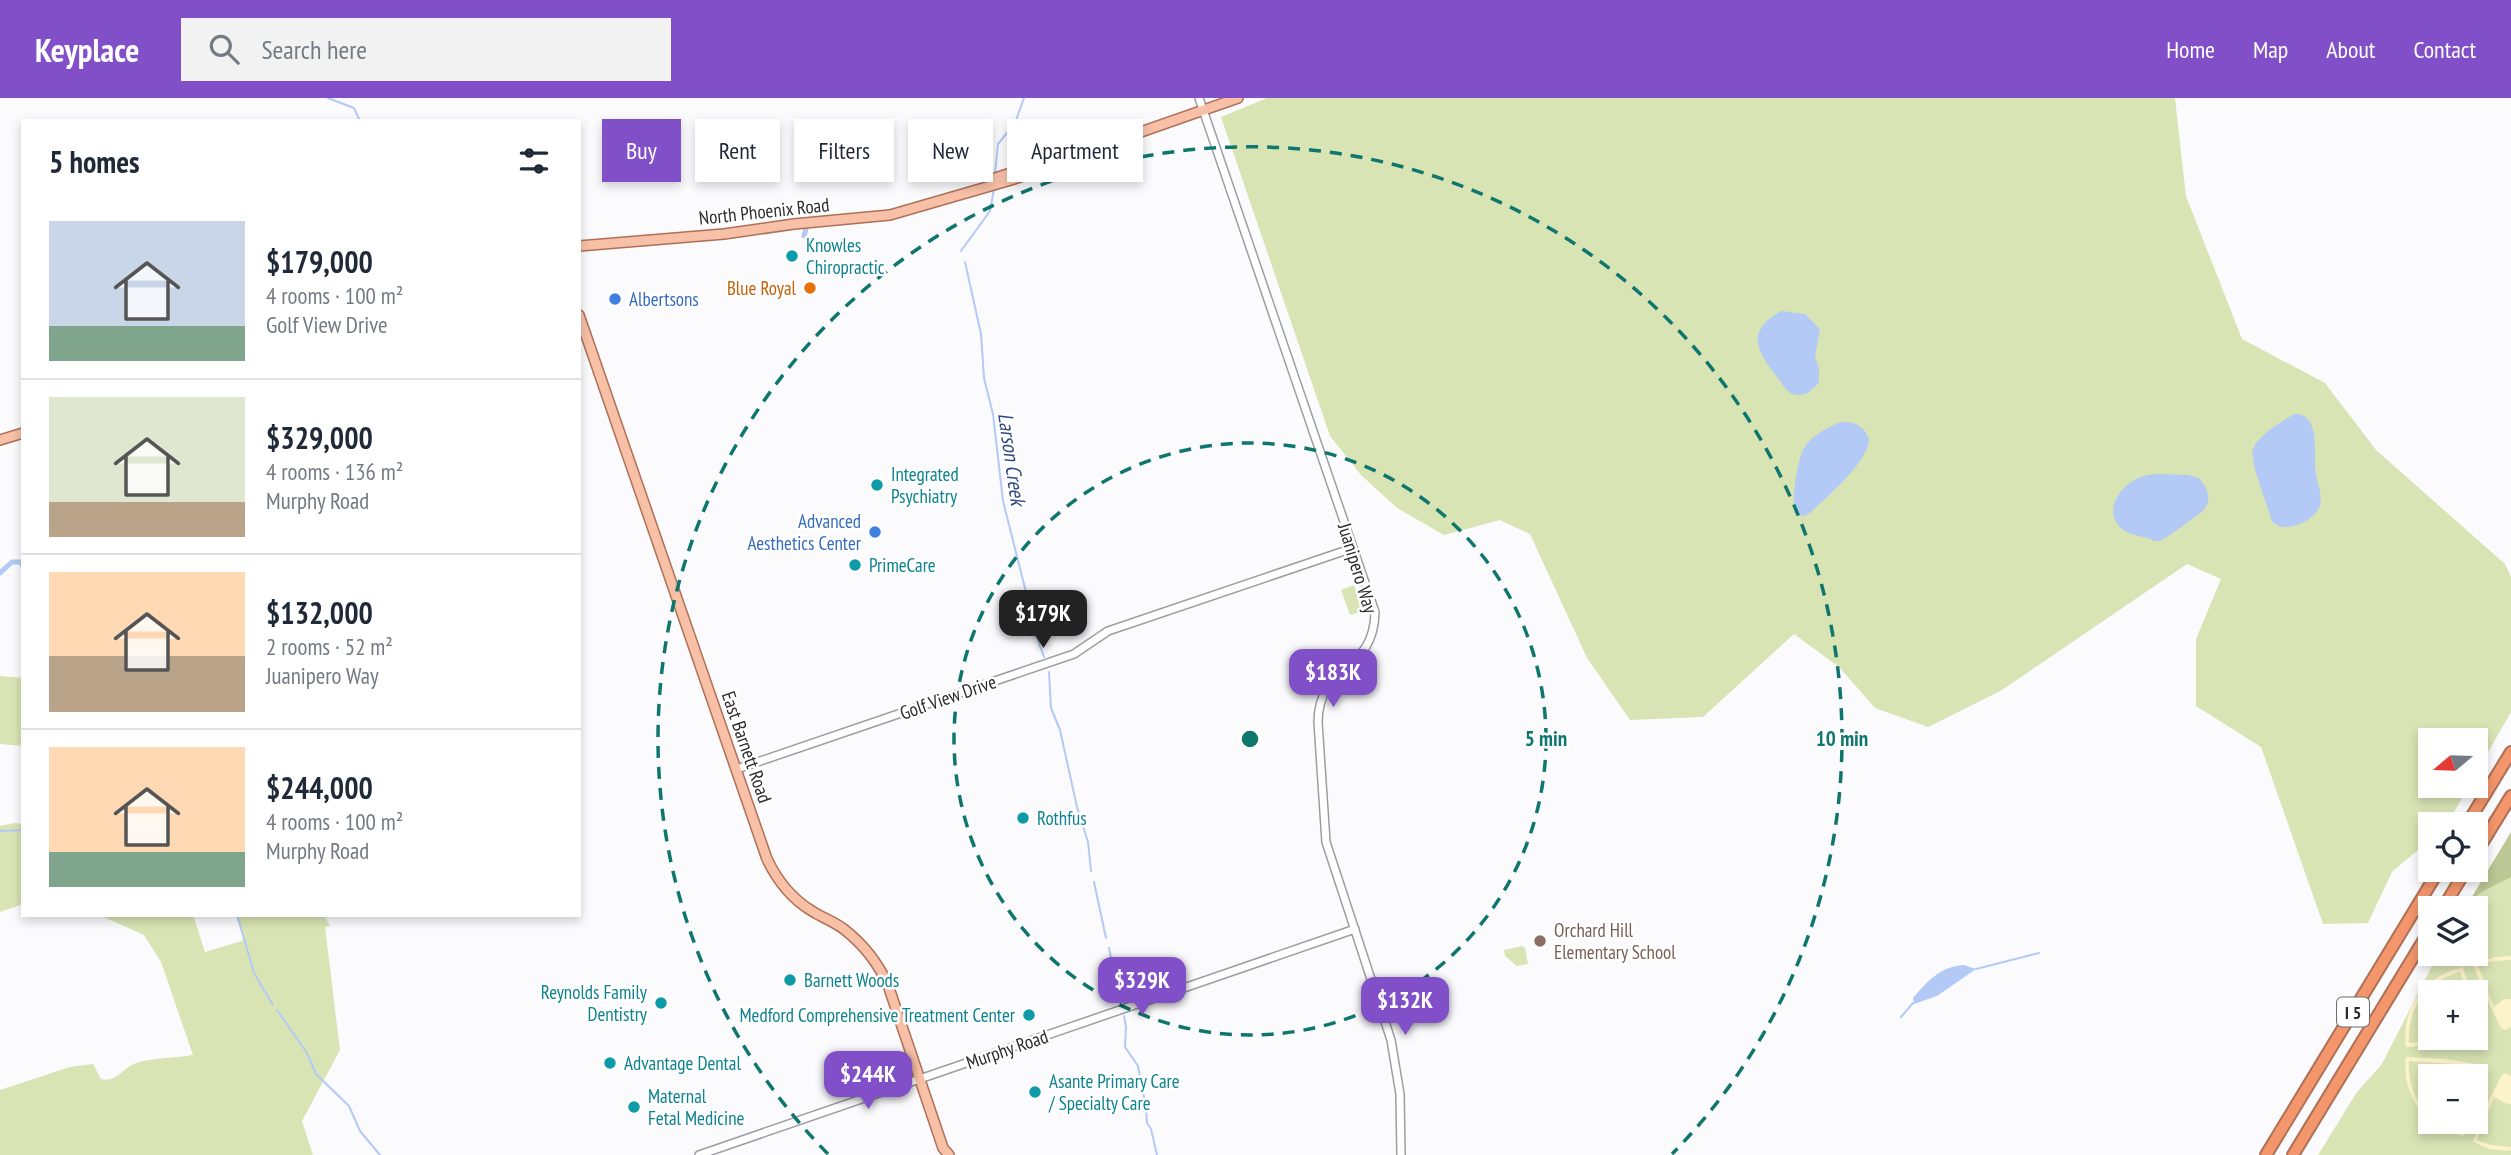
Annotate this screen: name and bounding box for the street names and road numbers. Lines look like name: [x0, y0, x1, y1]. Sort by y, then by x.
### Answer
street label: North Phoenix Road: [698, 192, 830, 230]
street label: Juanipero Way: [1333, 519, 1383, 617]
street label: Golf View Drive: [897, 669, 1000, 725]
street label: East Barnett Road: [717, 688, 777, 806]
road number: I 5: [2337, 998, 2369, 1027]
street label: Murphy Road: [963, 1024, 1051, 1074]

